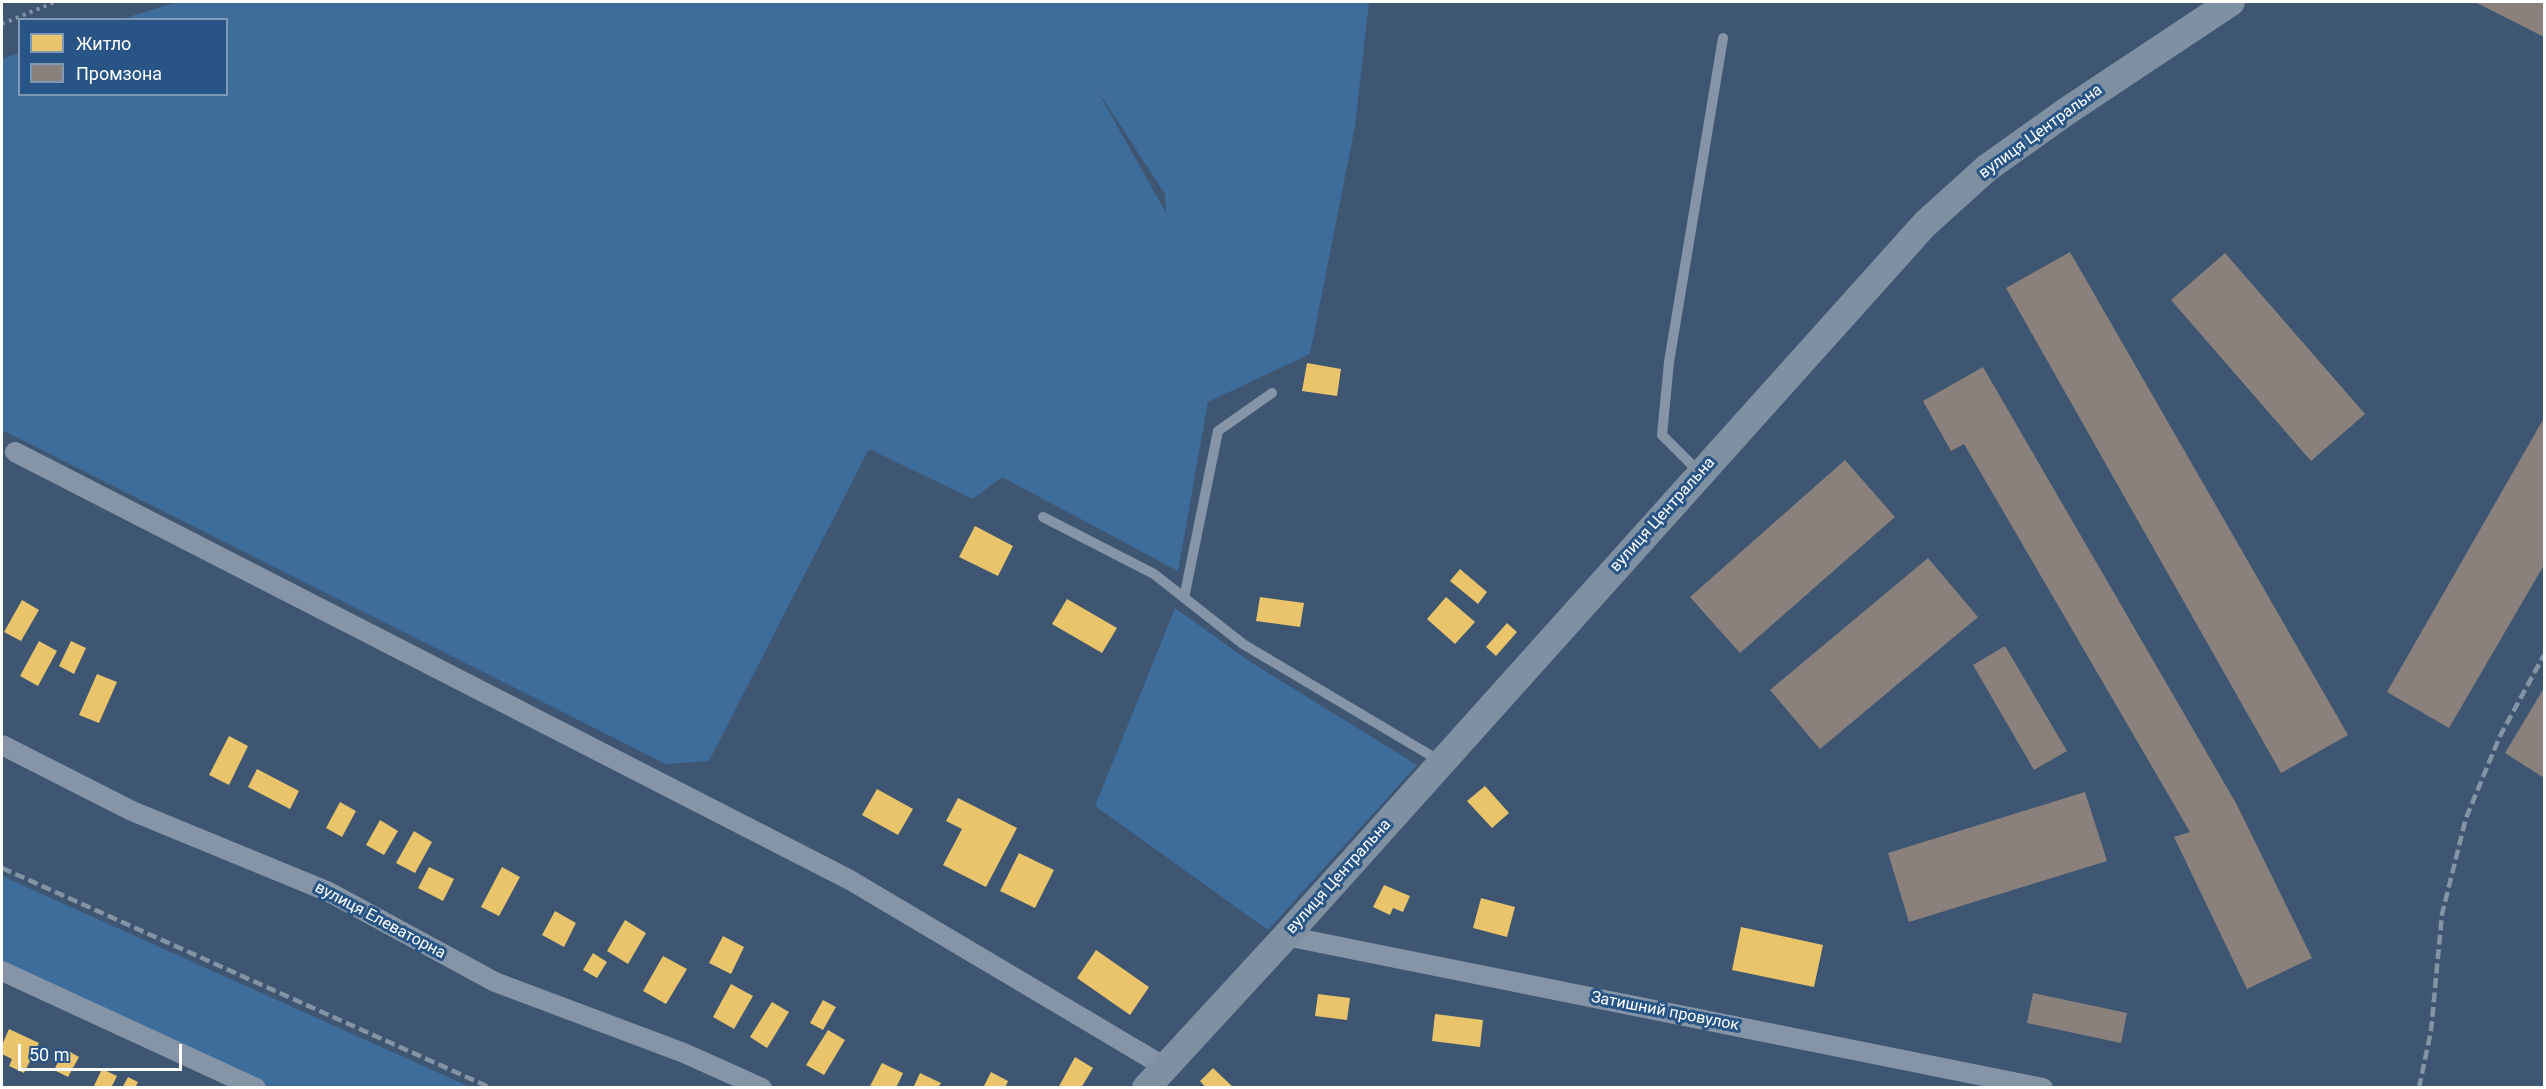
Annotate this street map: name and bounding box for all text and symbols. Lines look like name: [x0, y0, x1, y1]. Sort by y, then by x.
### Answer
legend: [18, 18, 228, 96]
text: Житло: [76, 33, 131, 54]
text: Промзона: [76, 63, 162, 84]
street label: вулиця Центральна: [1976, 81, 2106, 183]
street label: вулиця Центральна: [1606, 454, 1720, 576]
street label: вулиця Центральна: [1282, 816, 1396, 938]
street label: вулиця Елеваторна: [311, 878, 449, 964]
street label: Затишний провулок: [1589, 988, 1741, 1036]
scale bar: [21, 1032, 184, 1070]
text: 50 m: [29, 1044, 69, 1065]

